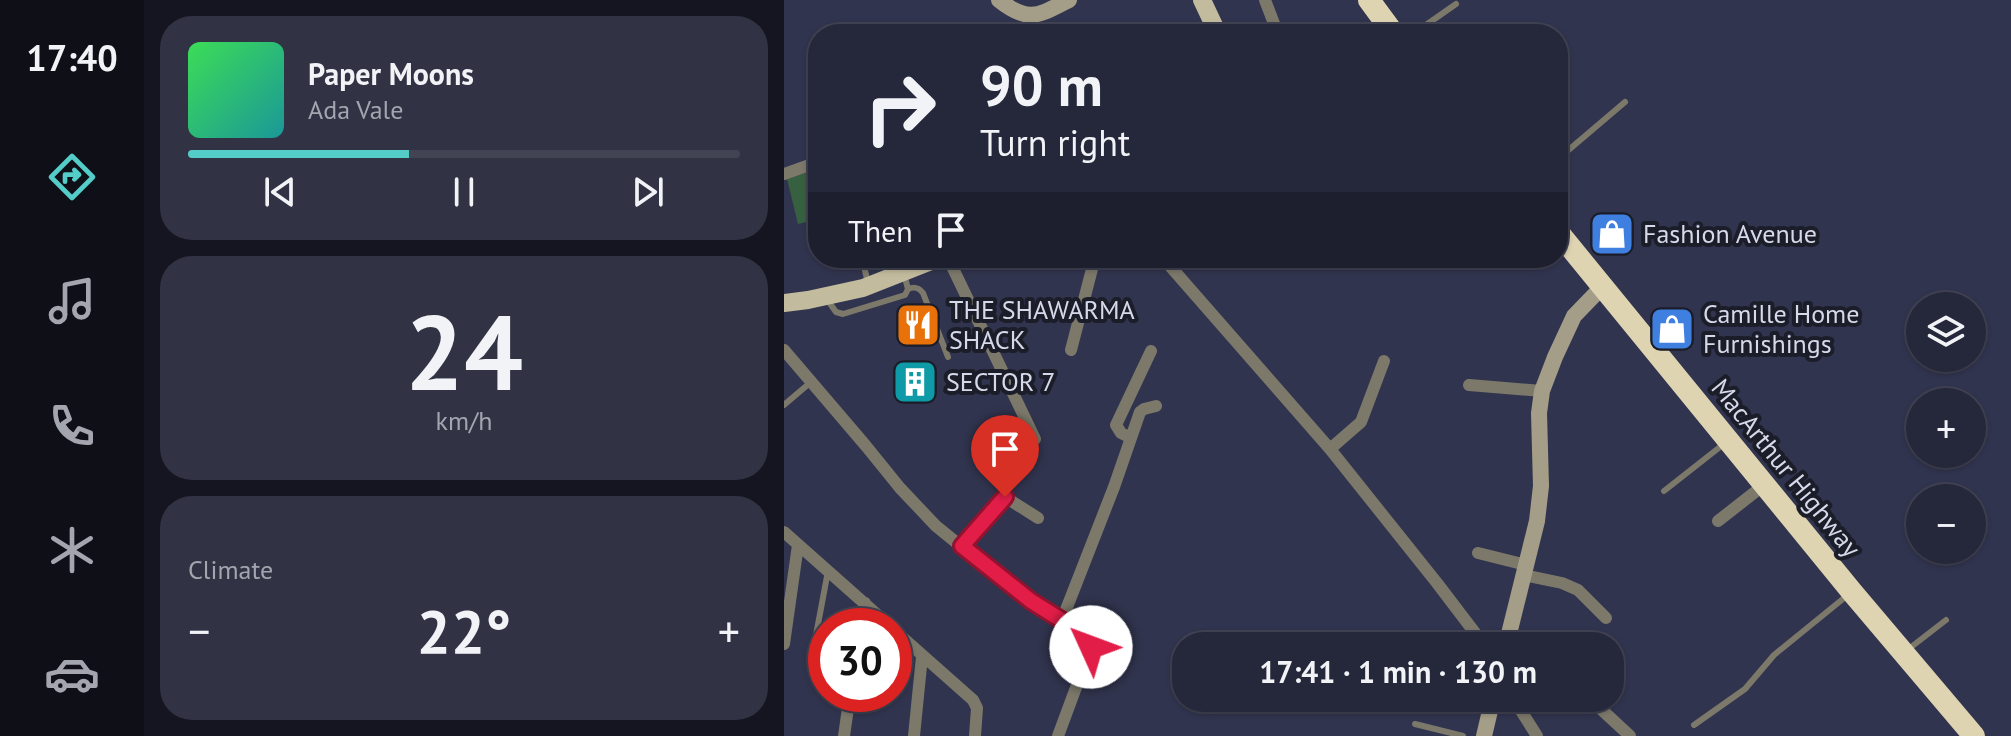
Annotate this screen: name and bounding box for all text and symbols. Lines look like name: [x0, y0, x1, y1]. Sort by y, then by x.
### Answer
text: 17:40: [26, 34, 118, 81]
text: 90 m: [980, 49, 1103, 121]
text: Paper Moons: [308, 54, 474, 93]
icon: right: [848, 56, 952, 160]
text: Ada Vale: [308, 93, 403, 126]
text: Turn right: [980, 119, 1130, 166]
icon: directions: [44, 149, 100, 205]
icon: previous: [258, 170, 302, 214]
icon: pause: [442, 170, 486, 214]
icon: next: [626, 170, 670, 214]
icon: arrive: [929, 208, 973, 252]
shop icon: Fashion Avenue: [1588, 210, 1636, 258]
text: Then: [848, 211, 913, 250]
place label: Fashion Avenue: [1643, 217, 1817, 250]
icon: music: [44, 273, 100, 329]
text: 24: [405, 284, 523, 419]
map controls: [1906, 292, 1986, 564]
button: layers: [1906, 292, 1986, 372]
place label: THE SHAWARMA SHACK: [949, 293, 1135, 356]
place label: Camille Home Furnishings: [1703, 297, 1859, 360]
restaurant icon: THE SHAWARMA SHACK: [894, 301, 942, 349]
shop icon: Camille Home Furnishings: [1648, 305, 1696, 353]
building icon: SECTOR 7: [891, 358, 939, 406]
place label: SECTOR 7: [946, 365, 1055, 398]
street label: MacArthur Highway: [1704, 372, 1868, 563]
button: +: [1906, 388, 1986, 468]
icon: phone: [44, 398, 100, 454]
text: km/h: [436, 404, 493, 437]
pin: [971, 415, 1039, 497]
icon: arrive: [983, 427, 1027, 471]
button: −: [1906, 484, 1986, 564]
icon: climate: [44, 522, 100, 578]
text: Climate: [188, 553, 273, 586]
text: 22°: [417, 592, 511, 670]
text: −: [188, 602, 210, 659]
text: +: [718, 602, 740, 659]
position arrow: [1049, 605, 1133, 689]
speed limit sign: 30: [808, 608, 912, 712]
icon: car: [44, 646, 100, 702]
text: 17:41 · 1 min · 130 m: [1259, 652, 1537, 691]

